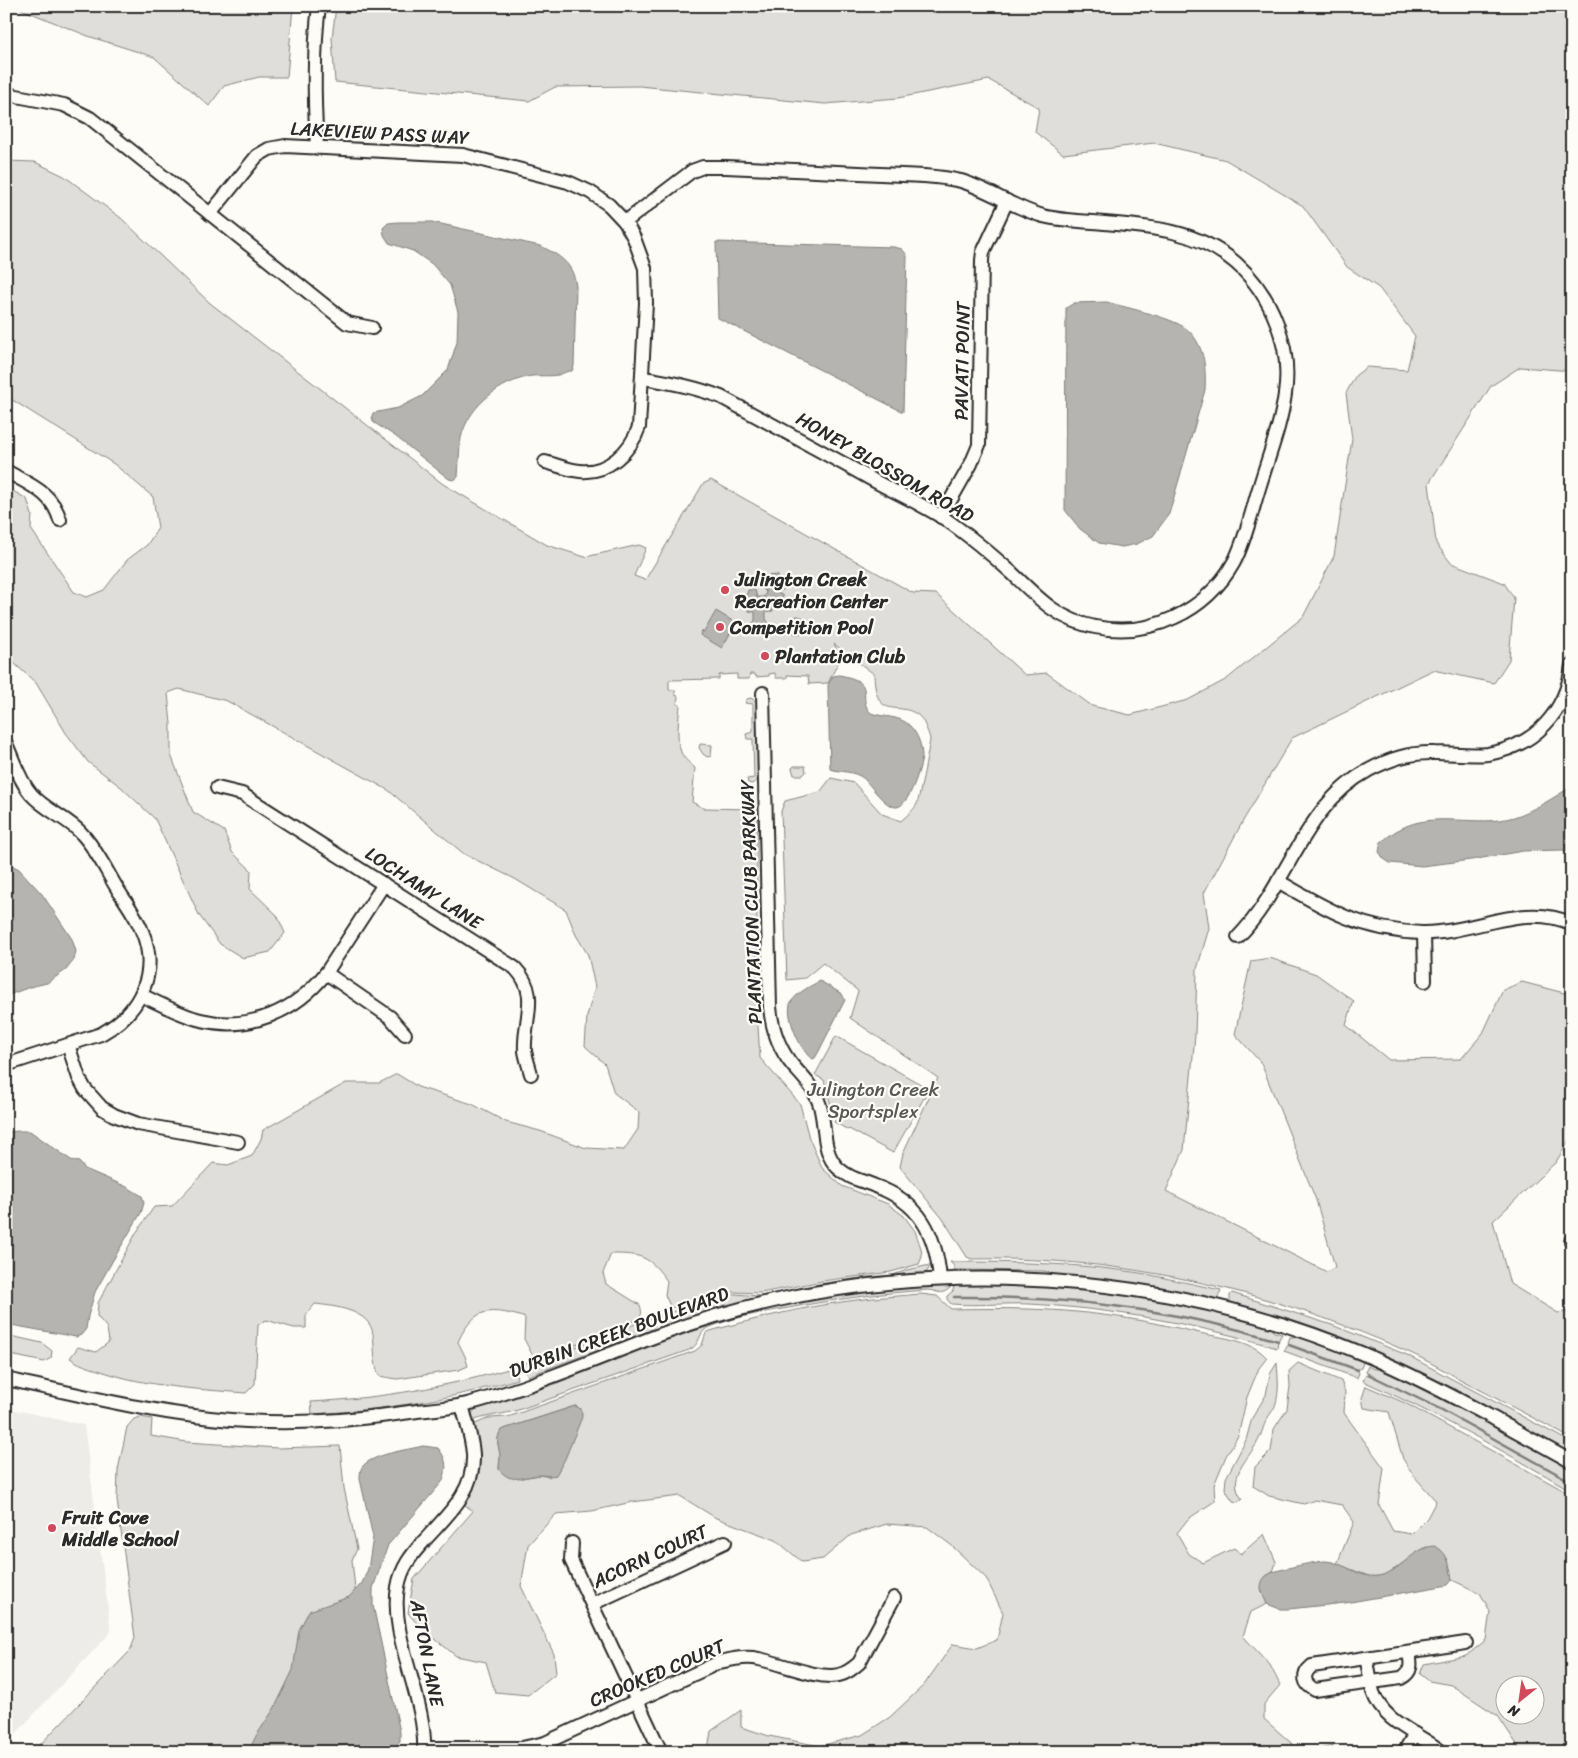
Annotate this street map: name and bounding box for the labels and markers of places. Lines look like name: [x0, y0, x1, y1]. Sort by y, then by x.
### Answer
place label: Julington Creek Recreation Center: [734, 563, 889, 618]
marker: Julington Creek Recreation Center: [719, 584, 731, 596]
place label: Competition Pool: [729, 611, 874, 644]
marker: Competition Pool: [714, 621, 726, 633]
place label: Plantation Club: [775, 640, 906, 673]
marker: Plantation Club: [759, 650, 771, 662]
place label: Fruit Cove Middle School: [61, 1501, 179, 1556]
marker: Fruit Cove Middle School: [46, 1522, 58, 1534]

